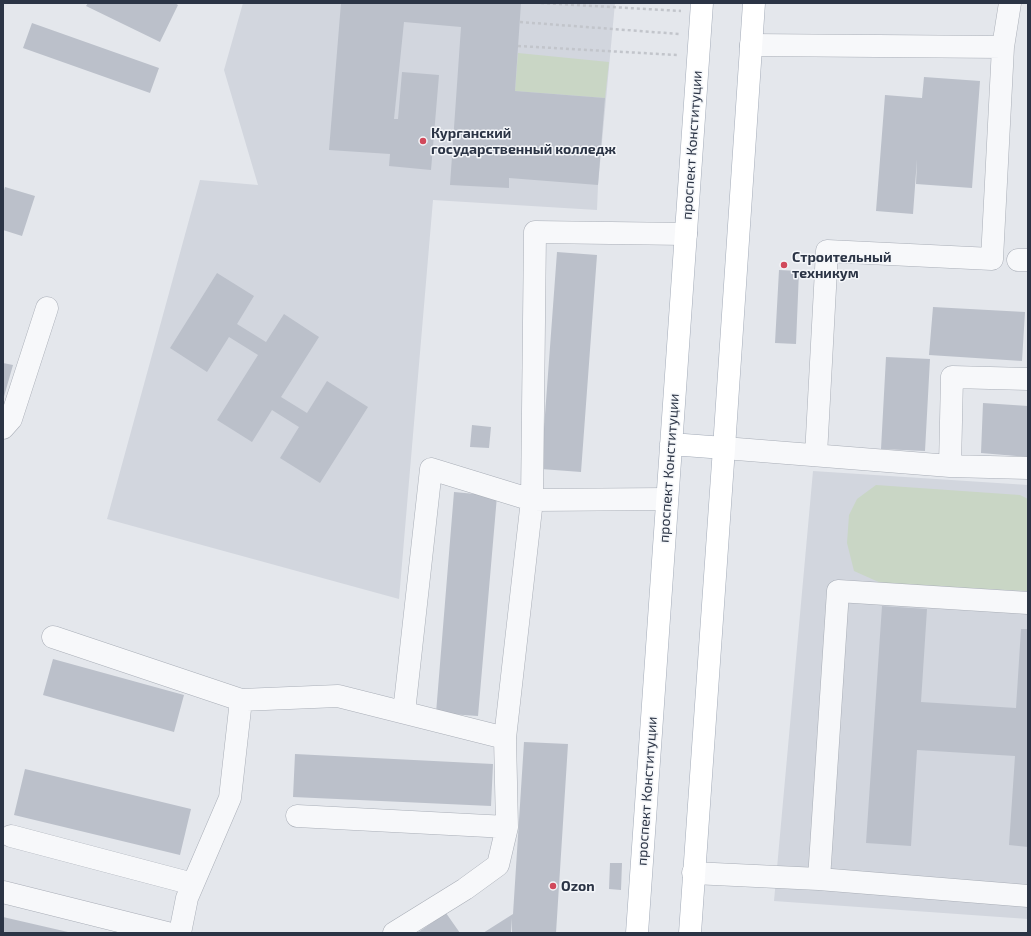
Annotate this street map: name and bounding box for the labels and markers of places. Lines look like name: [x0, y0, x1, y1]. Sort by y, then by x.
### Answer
place label: Курганский государственный колледж: [431, 125, 616, 158]
marker: Курганский государственный колледж: [418, 136, 428, 146]
place label: Строительный техникум: [792, 249, 892, 282]
marker: Строительный техникум: [779, 260, 789, 270]
place label: Ozon: [561, 878, 595, 894]
marker: Ozon: [548, 881, 558, 891]

